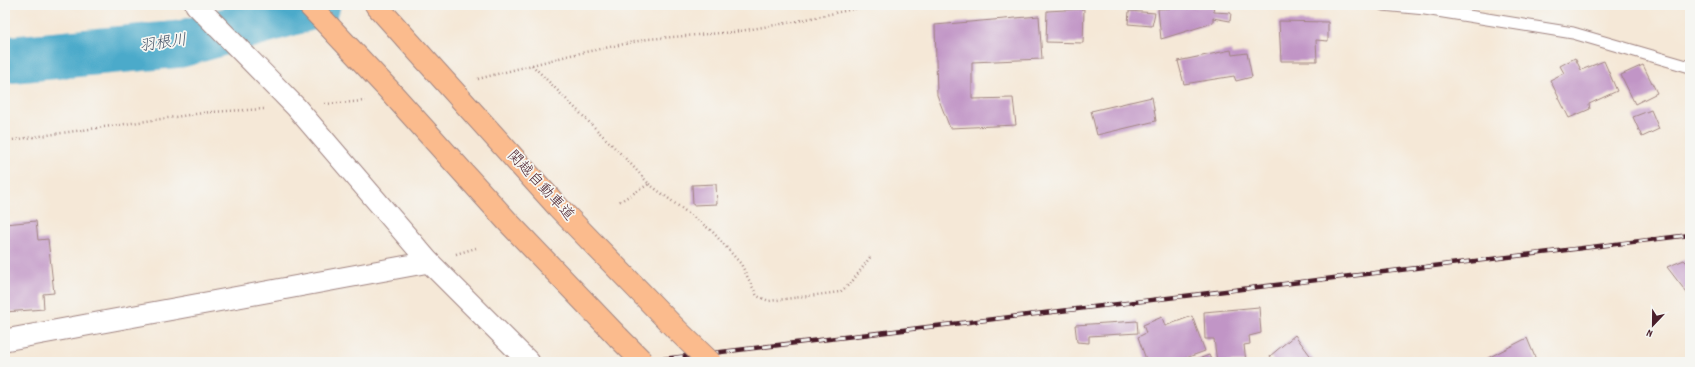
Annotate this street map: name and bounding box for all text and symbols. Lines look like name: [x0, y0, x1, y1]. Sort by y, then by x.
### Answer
water label: 羽根川: [138, 29, 188, 59]
street label: 関越自動車道: [501, 146, 579, 226]
north arrow: [1633, 305, 1673, 345]
text: N: [1644, 324, 1656, 341]

